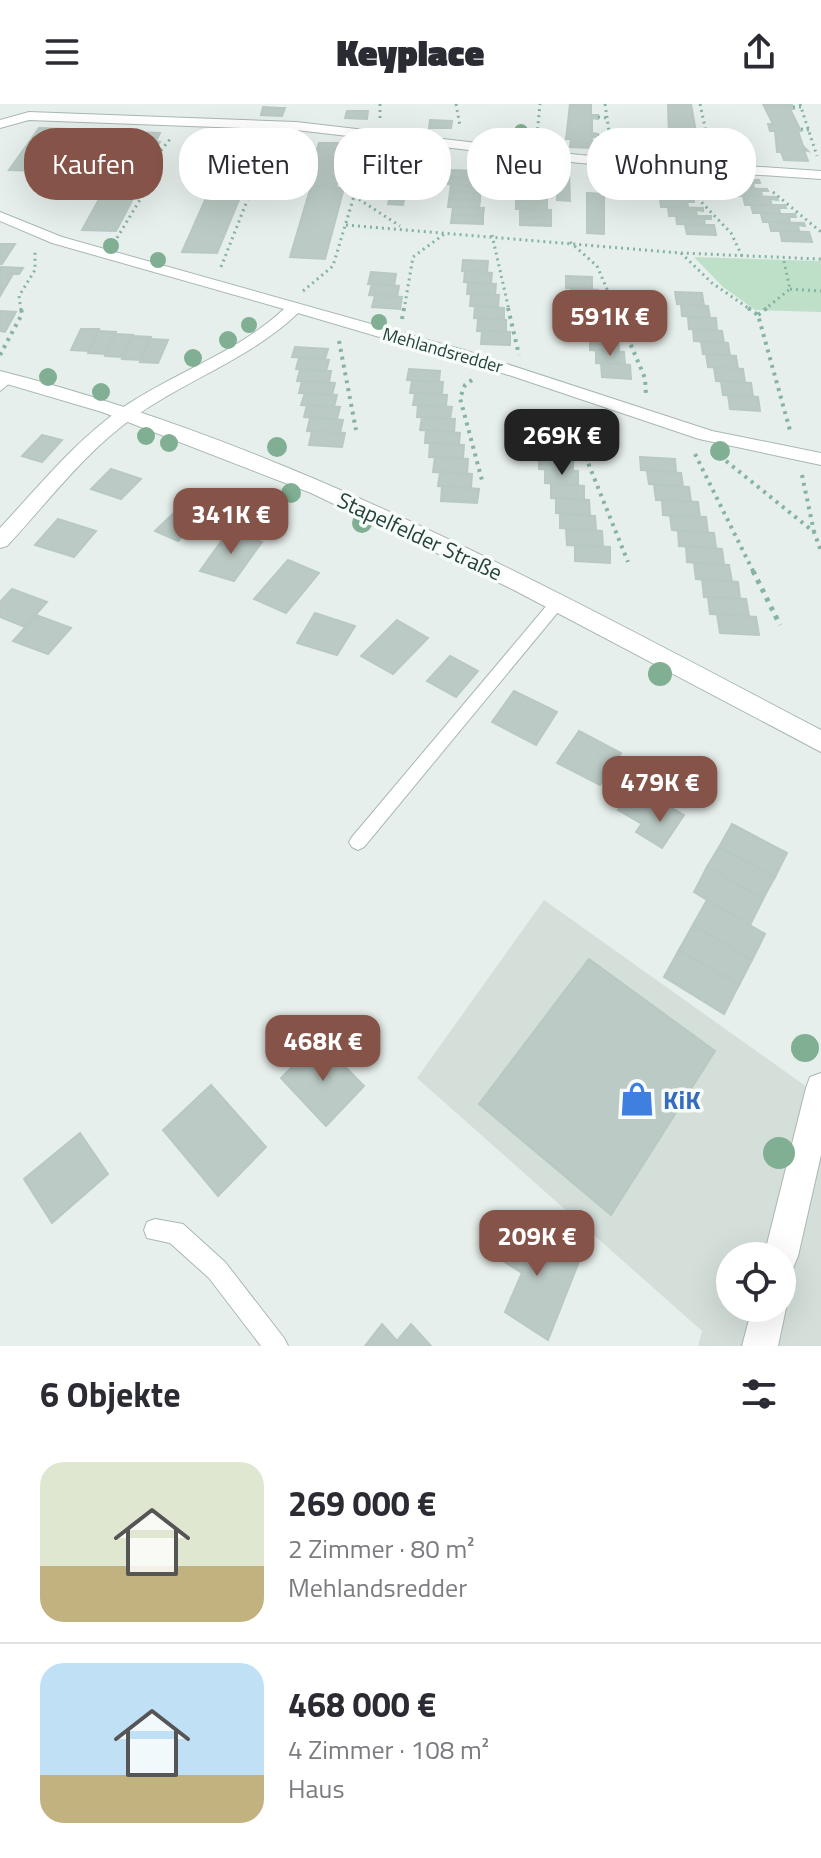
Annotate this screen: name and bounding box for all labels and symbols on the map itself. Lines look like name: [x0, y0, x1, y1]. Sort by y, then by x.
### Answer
pin: 591K €: [545, 290, 675, 358]
street label: Mehlandsredder: [380, 320, 506, 380]
pin: 269K €: [497, 409, 627, 477]
street label: Stapelfelder Straße: [332, 483, 508, 589]
pin: 341K €: [166, 488, 296, 556]
pin: 479K €: [595, 756, 725, 824]
pin: 468K €: [258, 1015, 388, 1083]
shop icon: KiK: [618, 1080, 656, 1118]
place label: KiK: [663, 1080, 701, 1119]
pin: 209K €: [472, 1210, 602, 1278]

